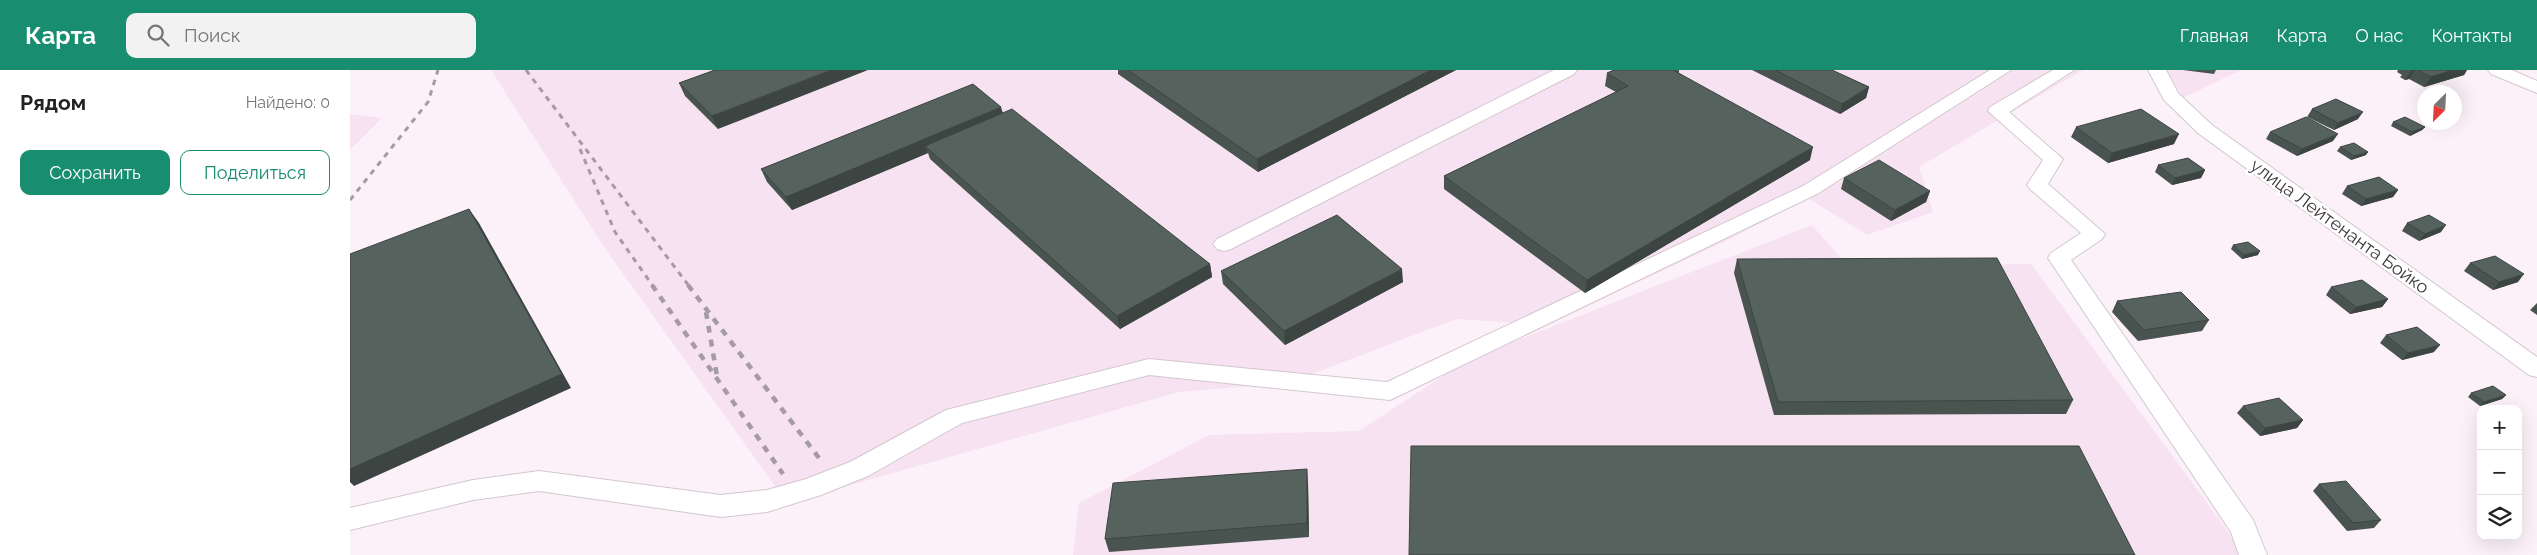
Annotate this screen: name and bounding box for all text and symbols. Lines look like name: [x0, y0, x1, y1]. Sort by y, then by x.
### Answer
search box: [126, 13, 476, 58]
text: Карта: [25, 21, 96, 50]
icon: search: [144, 21, 172, 49]
text: Поиск: [184, 24, 241, 46]
text: Главная: [2180, 25, 2248, 46]
text: Карта: [2276, 25, 2327, 46]
text: О нас: [2355, 25, 2403, 46]
text: Контакты: [2431, 25, 2512, 46]
north arrow: [2417, 85, 2462, 130]
text: Рядом: [20, 90, 86, 115]
text: Найдено: 0: [246, 93, 330, 112]
button: Сохранить: [20, 150, 170, 195]
button: Поделиться: [180, 150, 330, 195]
street label: улица Лейтенанта Бойко: [2247, 154, 2434, 298]
map controls: [2477, 405, 2522, 540]
button: +: [2477, 405, 2522, 450]
button: −: [2477, 450, 2522, 495]
button: layers: [2477, 495, 2522, 540]

